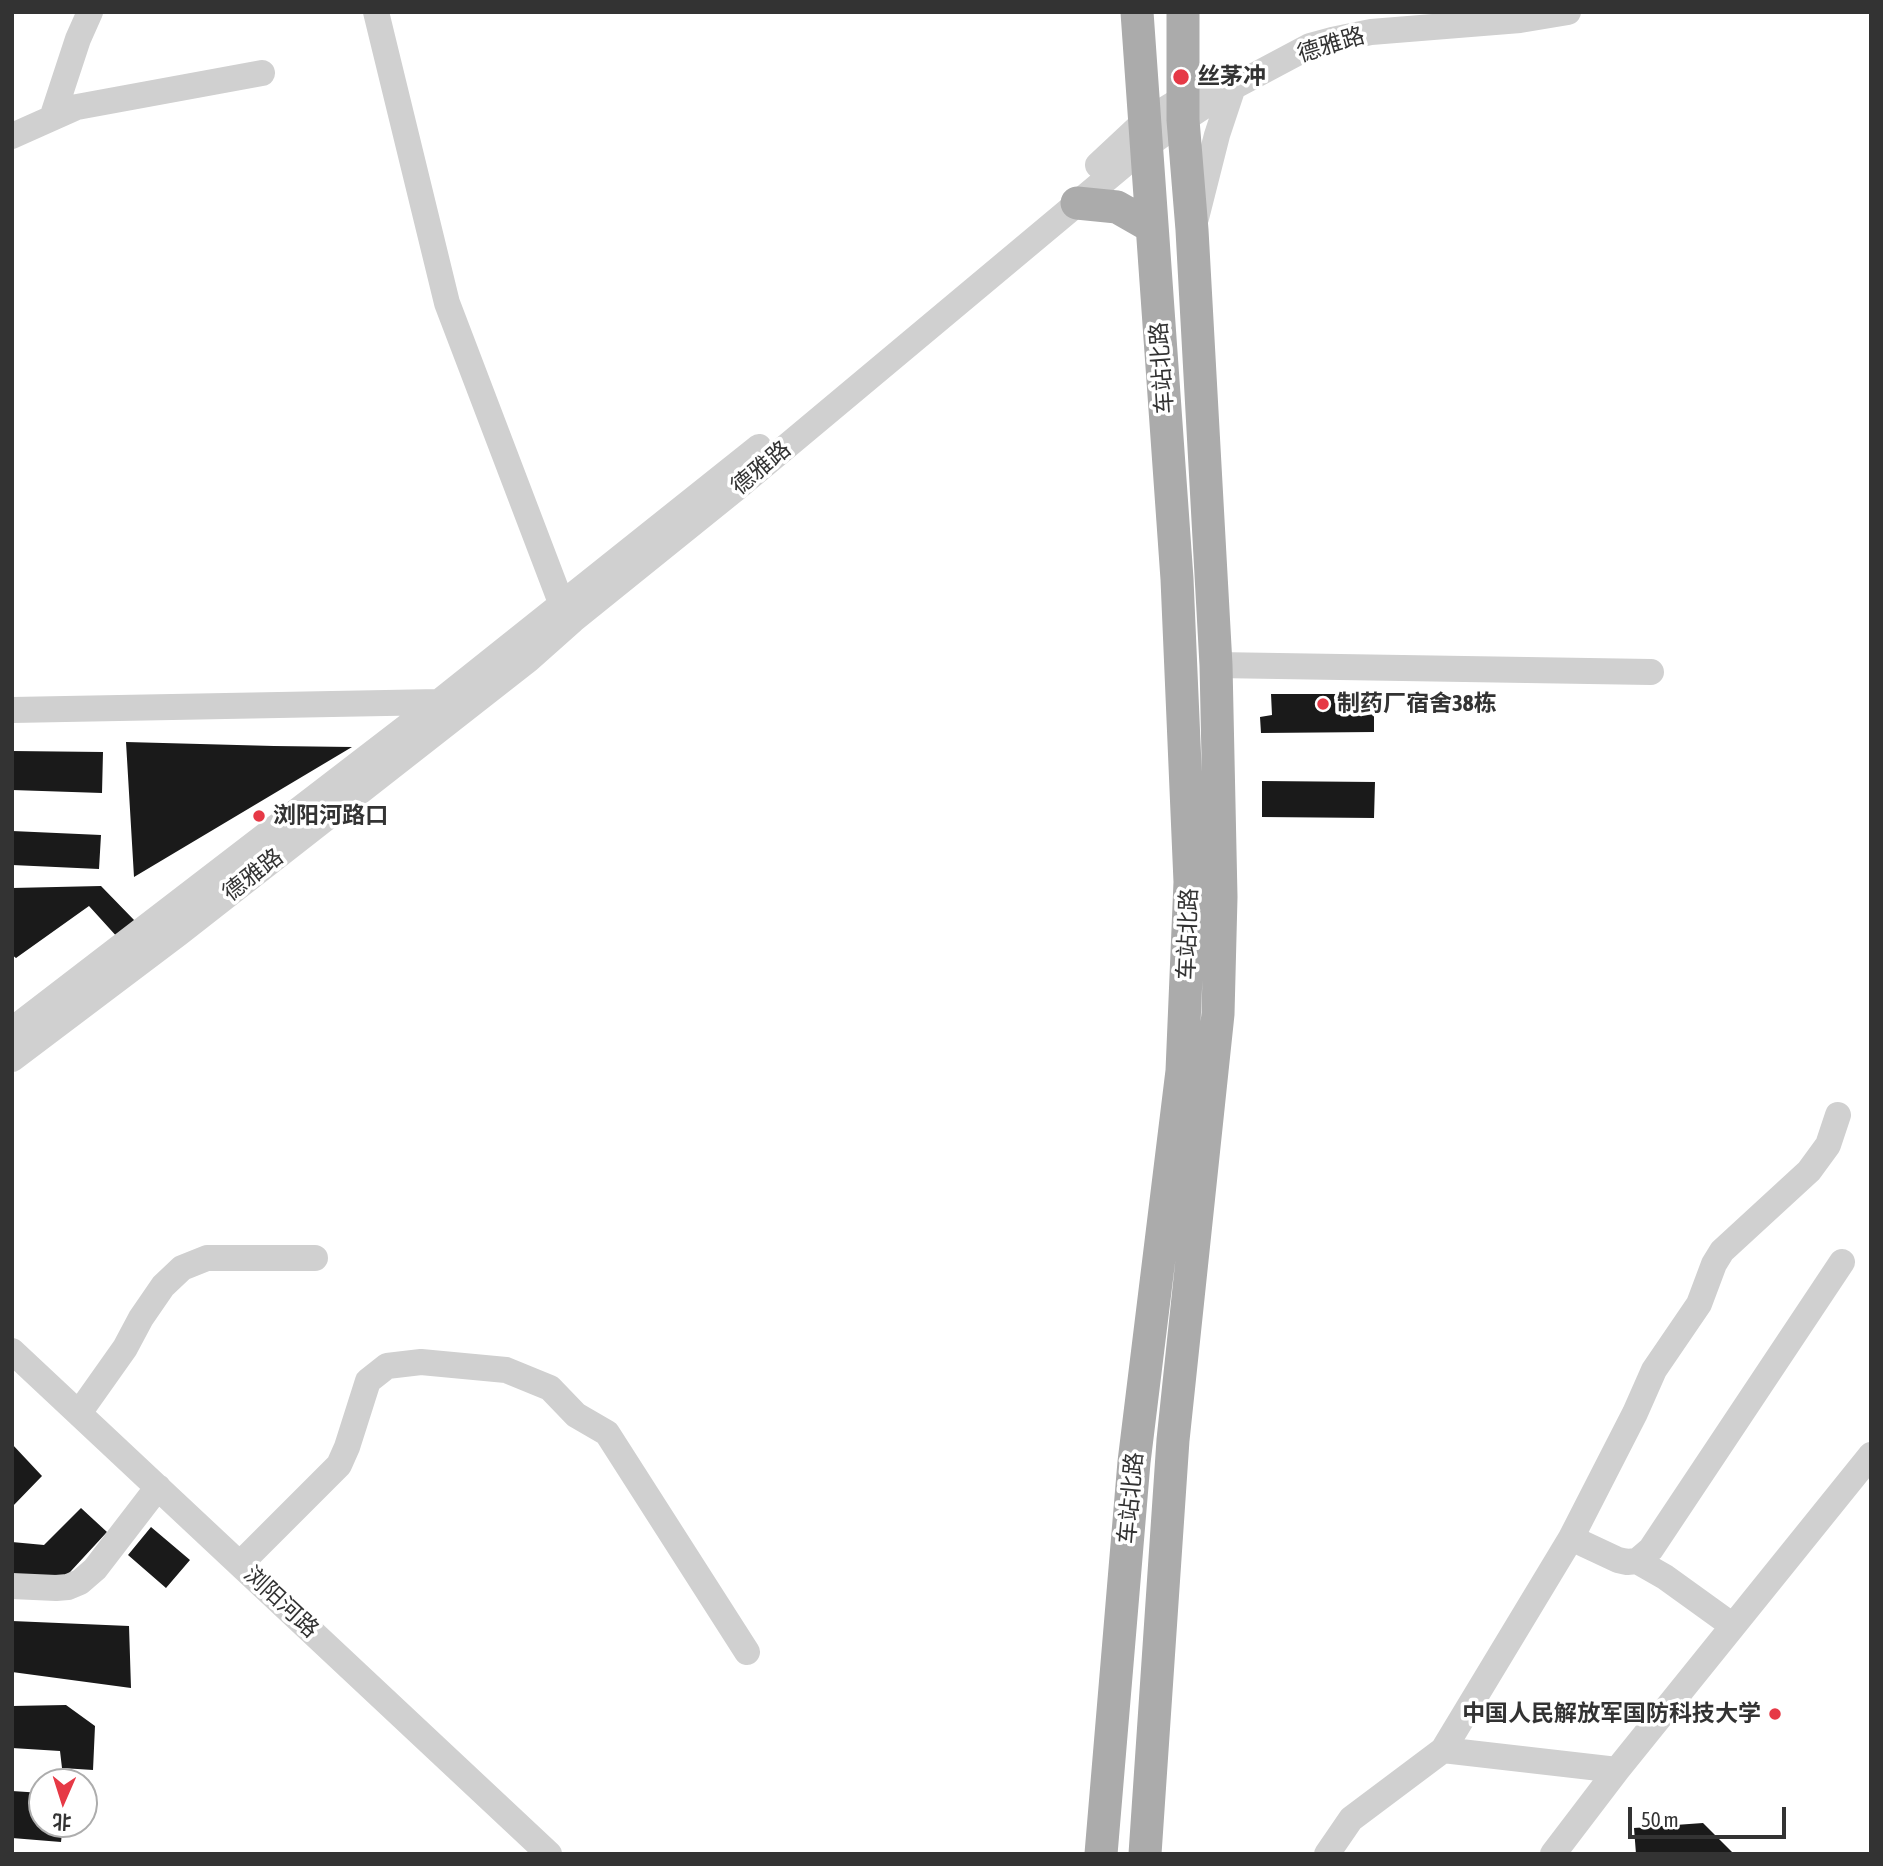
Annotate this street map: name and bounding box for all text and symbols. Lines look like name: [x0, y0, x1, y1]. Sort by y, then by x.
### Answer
street label: 德雅路: [1294, 22, 1368, 68]
place label: 丝茅冲: [1197, 63, 1266, 91]
marker: 丝茅冲: [1171, 67, 1191, 87]
street label: 车站北路: [1145, 321, 1179, 415]
street label: 德雅路: [726, 435, 796, 501]
place label: 制药厂宿舍38栋: [1337, 690, 1497, 718]
marker: 制药厂宿舍38栋: [1315, 696, 1331, 712]
place label: 浏阳河路口: [273, 802, 388, 830]
marker: 浏阳河路口: [251, 808, 267, 824]
street label: 德雅路: [217, 843, 289, 907]
street label: 车站北路: [1173, 888, 1203, 980]
street label: 车站北路: [1113, 1451, 1149, 1545]
street label: 浏阳河路: [238, 1561, 324, 1643]
place label: 中国人民解放军国防科技大学: [1462, 1700, 1761, 1728]
marker: 中国人民解放军国防科技大学: [1767, 1706, 1783, 1722]
north arrow: [28, 1768, 98, 1838]
scale bar: [1631, 1792, 1788, 1836]
text: 50 m: [1641, 1807, 1679, 1831]
text: 北: [52, 1810, 72, 1833]

